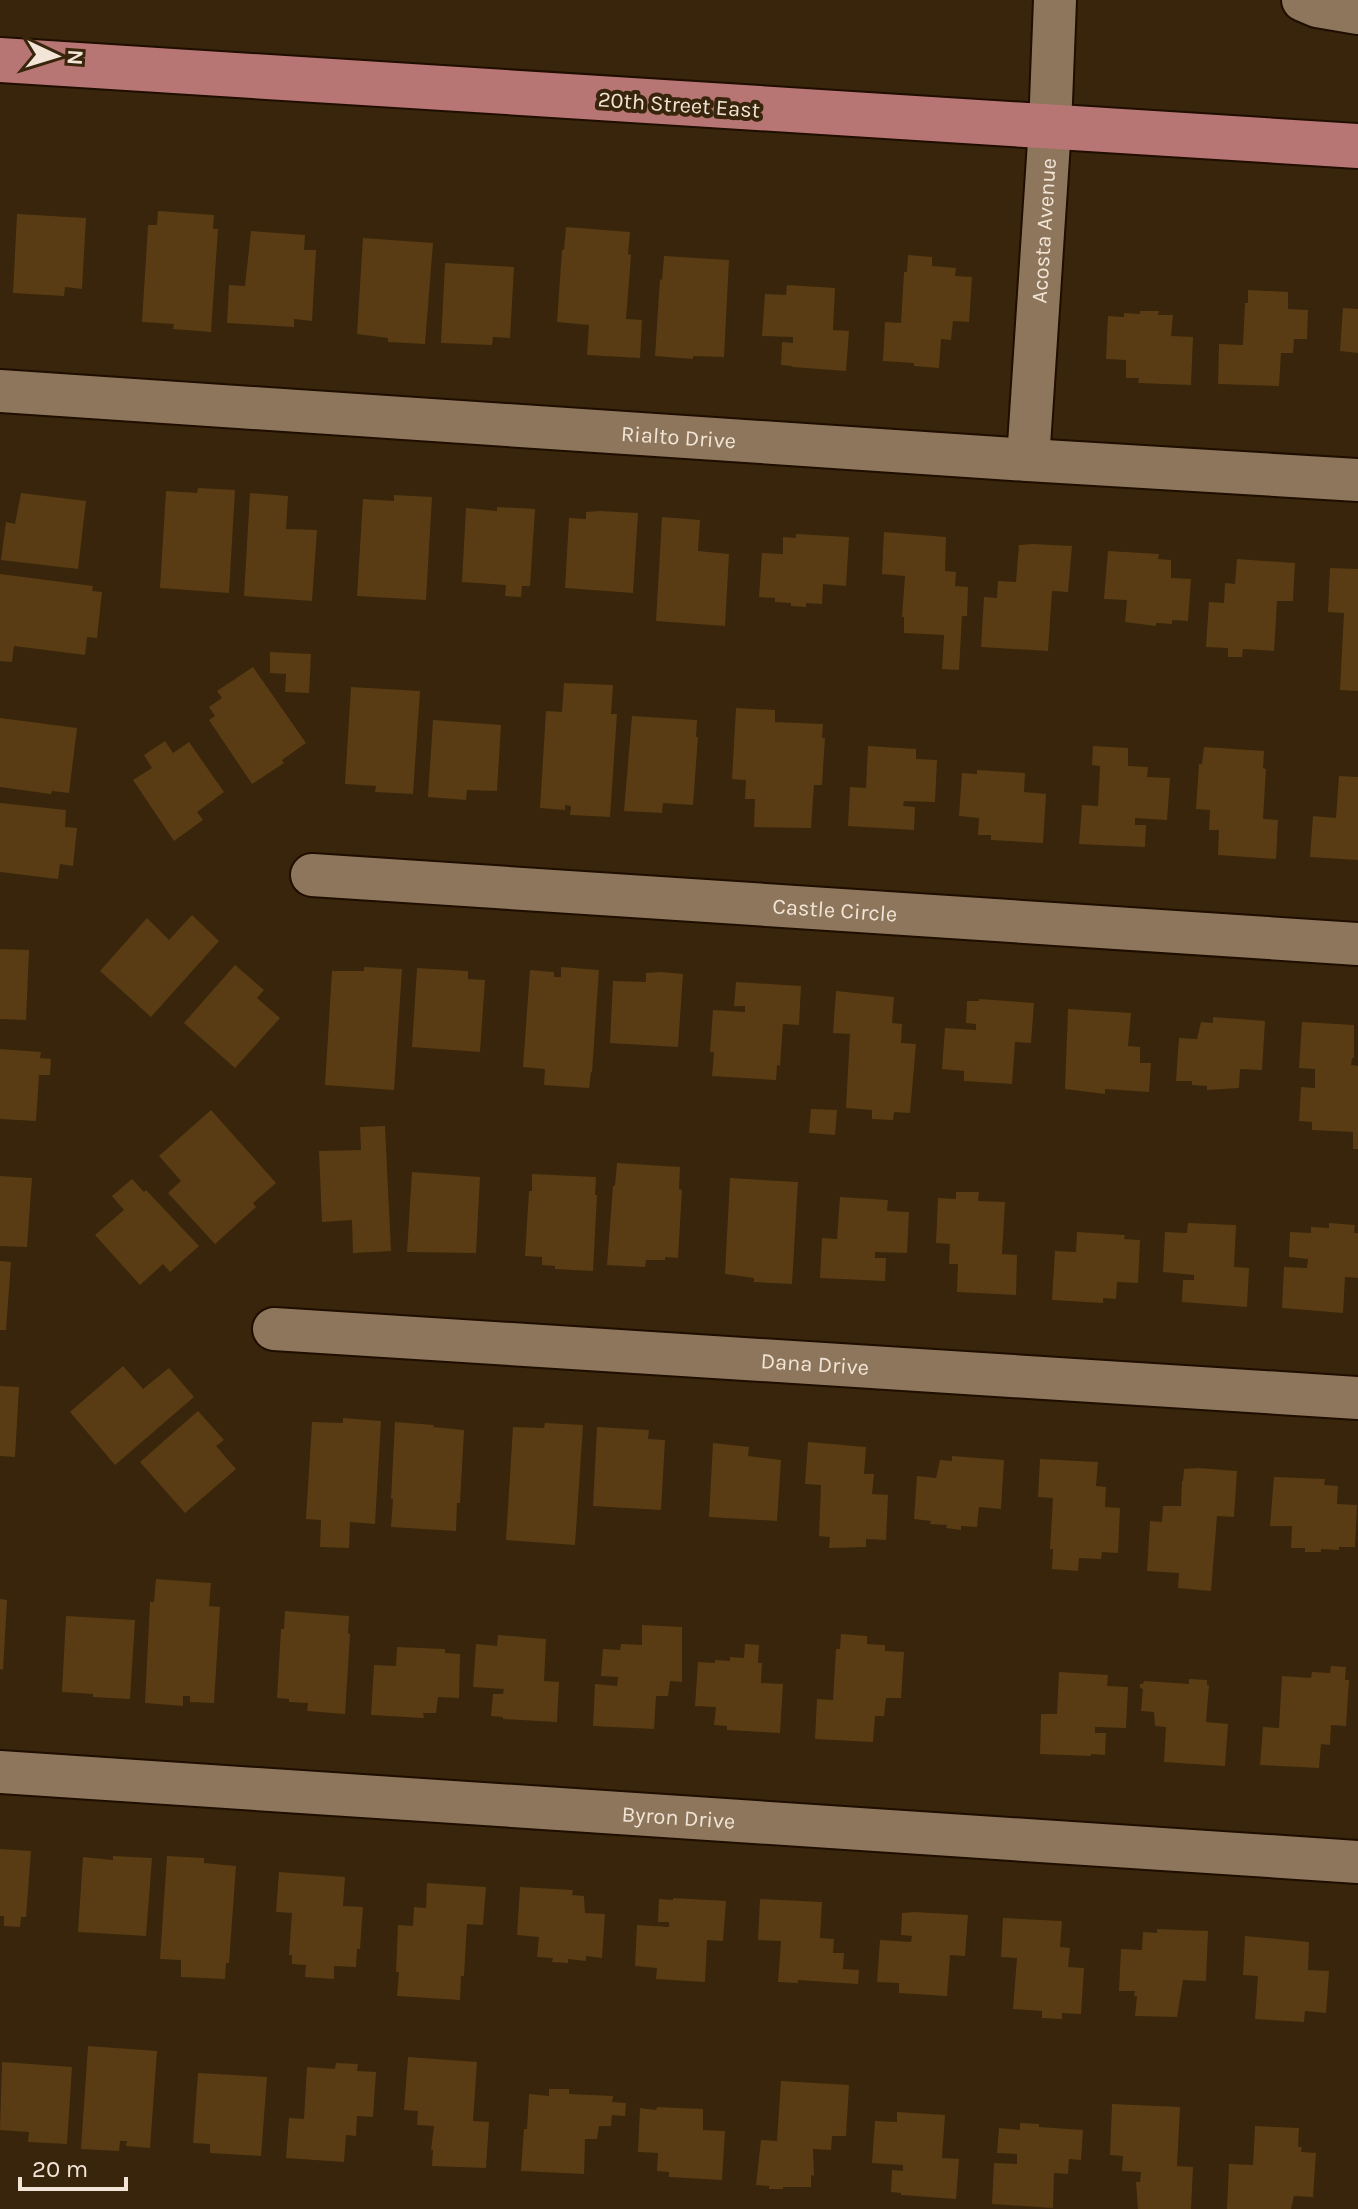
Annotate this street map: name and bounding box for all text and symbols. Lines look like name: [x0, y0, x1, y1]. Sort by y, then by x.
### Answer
north arrow: [16, 16, 96, 96]
text: N: [61, 49, 88, 66]
street label: 20th Street East: [597, 86, 761, 124]
street label: Acosta Avenue: [1026, 157, 1062, 304]
street label: Rialto Drive: [620, 421, 737, 454]
street label: Castle Circle: [772, 893, 898, 928]
street label: Dana Drive: [760, 1348, 870, 1381]
street label: Byron Drive: [621, 1801, 736, 1835]
scale bar: [20, 2141, 126, 2191]
text: 20 m: [32, 2155, 88, 2183]

